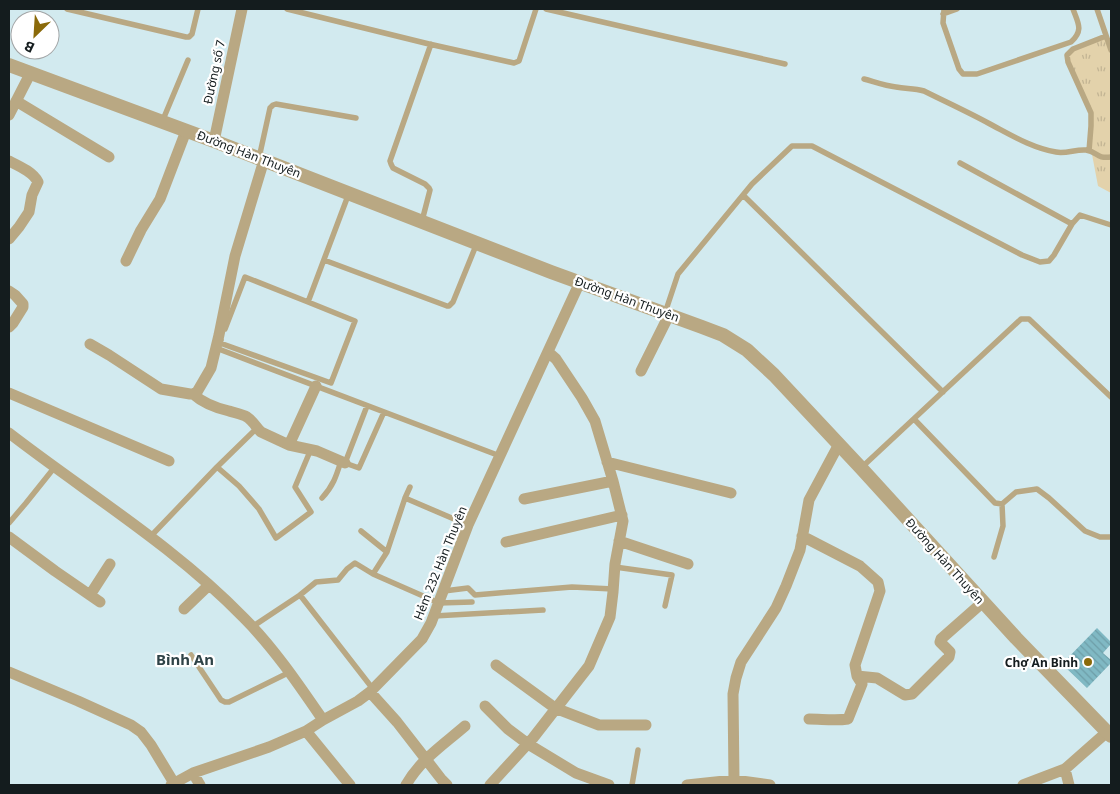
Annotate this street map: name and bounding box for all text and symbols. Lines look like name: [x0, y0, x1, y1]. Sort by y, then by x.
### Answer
north arrow: [10, 10, 60, 60]
text: B: [21, 37, 38, 58]
street label: Đường số 7: [199, 38, 229, 106]
street label: Đường Hàn Thuyên: [195, 126, 303, 182]
street label: Đường Hàn Thuyên: [572, 272, 682, 326]
street label: Hẻm 232 Hàn Thuyên: [409, 503, 471, 623]
street label: Đường Hàn Thuyên: [902, 514, 988, 608]
district label: Bình An: [156, 649, 214, 669]
place label: Chợ An Bình: [1005, 654, 1078, 671]
marker: Chợ An Bình: [1082, 656, 1094, 668]

